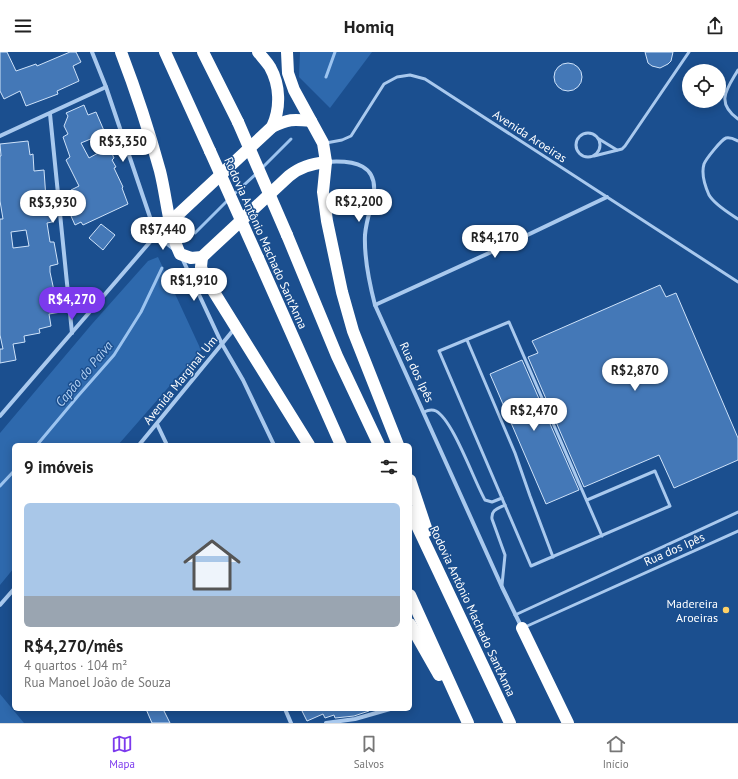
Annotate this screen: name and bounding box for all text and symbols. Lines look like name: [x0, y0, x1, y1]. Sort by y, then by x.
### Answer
icon: menu: [12, 15, 34, 37]
text: Homiq: [344, 15, 394, 38]
icon: share: [704, 15, 726, 37]
map controls: [682, 64, 726, 108]
button: locate: [682, 64, 726, 108]
street label: Avenida Aroeiras: [490, 106, 570, 166]
pin: R$3,350: [86, 129, 160, 163]
text: R$3,350: [99, 133, 147, 150]
street label: Rodovia Antônio Machado Sant'Anna: [221, 155, 311, 331]
pin: R$2,200: [322, 189, 396, 223]
pin: R$3,930: [16, 190, 90, 224]
text: R$2,200: [335, 193, 383, 210]
text: R$3,930: [29, 194, 77, 211]
pin: R$7,440: [126, 217, 200, 251]
text: R$7,440: [140, 221, 186, 238]
pin: R$4,170: [458, 225, 532, 259]
text: R$4,170: [471, 229, 519, 246]
pin: R$1,910: [157, 268, 231, 302]
text: R$1,910: [170, 272, 218, 289]
pin: R$4,270: [35, 287, 109, 321]
text: R$4,270: [48, 291, 96, 308]
street label: Avenida Marginal Um: [140, 333, 220, 427]
water label: Capão do Paiva: [51, 337, 117, 410]
street label: Rua dos Ipês: [396, 339, 438, 405]
pin: R$2,870: [598, 358, 672, 392]
text: R$2,870: [611, 362, 659, 379]
pin: R$2,470: [497, 398, 571, 432]
text: R$2,470: [510, 402, 558, 419]
text: 9 imóveis: [24, 456, 94, 478]
icon: filters: [378, 456, 400, 478]
street label: Rodovia Antônio Machado Sant'Anna: [427, 523, 519, 699]
icon: home: [176, 529, 248, 601]
street label: Rua dos Ipês: [641, 529, 707, 569]
place label: Madereira Aroeiras: [667, 596, 718, 625]
marker: Madereira Aroeiras: [721, 605, 731, 615]
text: R$4,270/mês: [24, 635, 123, 657]
text: 4 quartos · 104 m²: [24, 657, 127, 674]
text: Rua Manoel João de Souza: [24, 674, 171, 691]
tab: Mapa: [109, 733, 135, 771]
tab: Salvos: [354, 733, 384, 771]
tab: Início: [603, 733, 629, 771]

